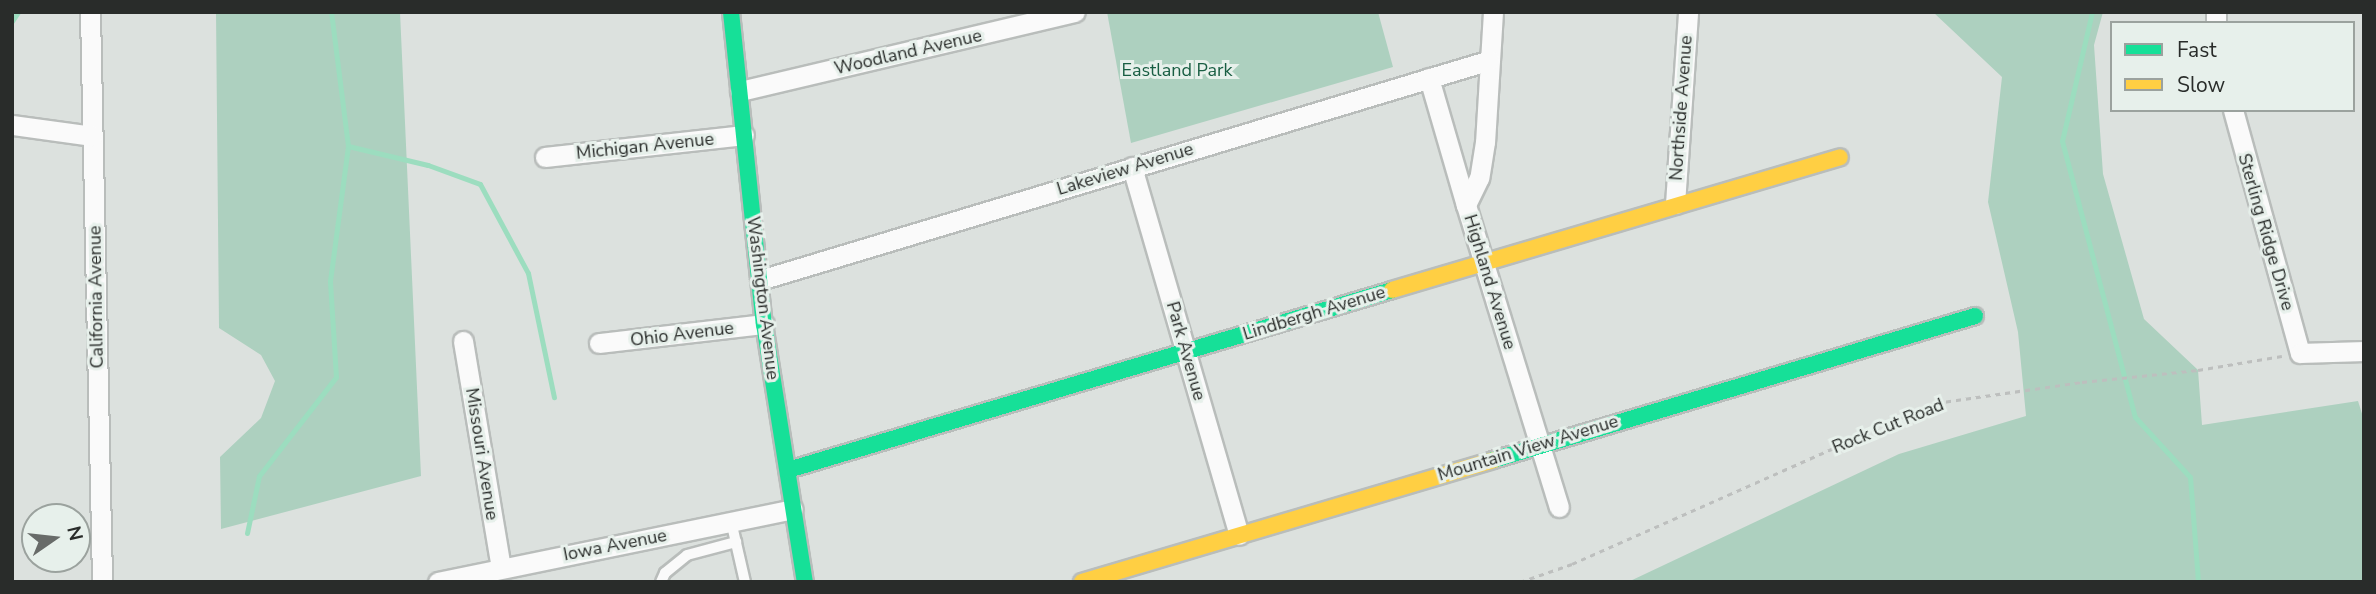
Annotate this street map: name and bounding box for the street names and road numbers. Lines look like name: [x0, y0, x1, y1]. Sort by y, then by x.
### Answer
street label: Woodland Avenue: [832, 25, 984, 79]
street label: Northside Avenue: [1665, 35, 1697, 181]
street label: Michigan Avenue: [575, 128, 715, 164]
street label: Lakeview Avenue: [1054, 138, 1196, 200]
street label: Sterling Ridge Drive: [2233, 151, 2299, 313]
street label: Highland Avenue: [1459, 212, 1521, 352]
street label: Washington Avenue: [742, 215, 784, 381]
street label: California Avenue: [84, 225, 108, 369]
street label: Lindbergh Avenue: [1240, 281, 1388, 345]
street label: Park Avenue: [1162, 299, 1210, 403]
street label: Ohio Avenue: [629, 317, 735, 351]
street label: Missouri Avenue: [461, 386, 503, 522]
street label: Rock Cut Road: [1829, 394, 1947, 458]
street label: Mountain View Avenue: [1435, 410, 1621, 486]
street label: Iowa Avenue: [561, 524, 669, 566]

